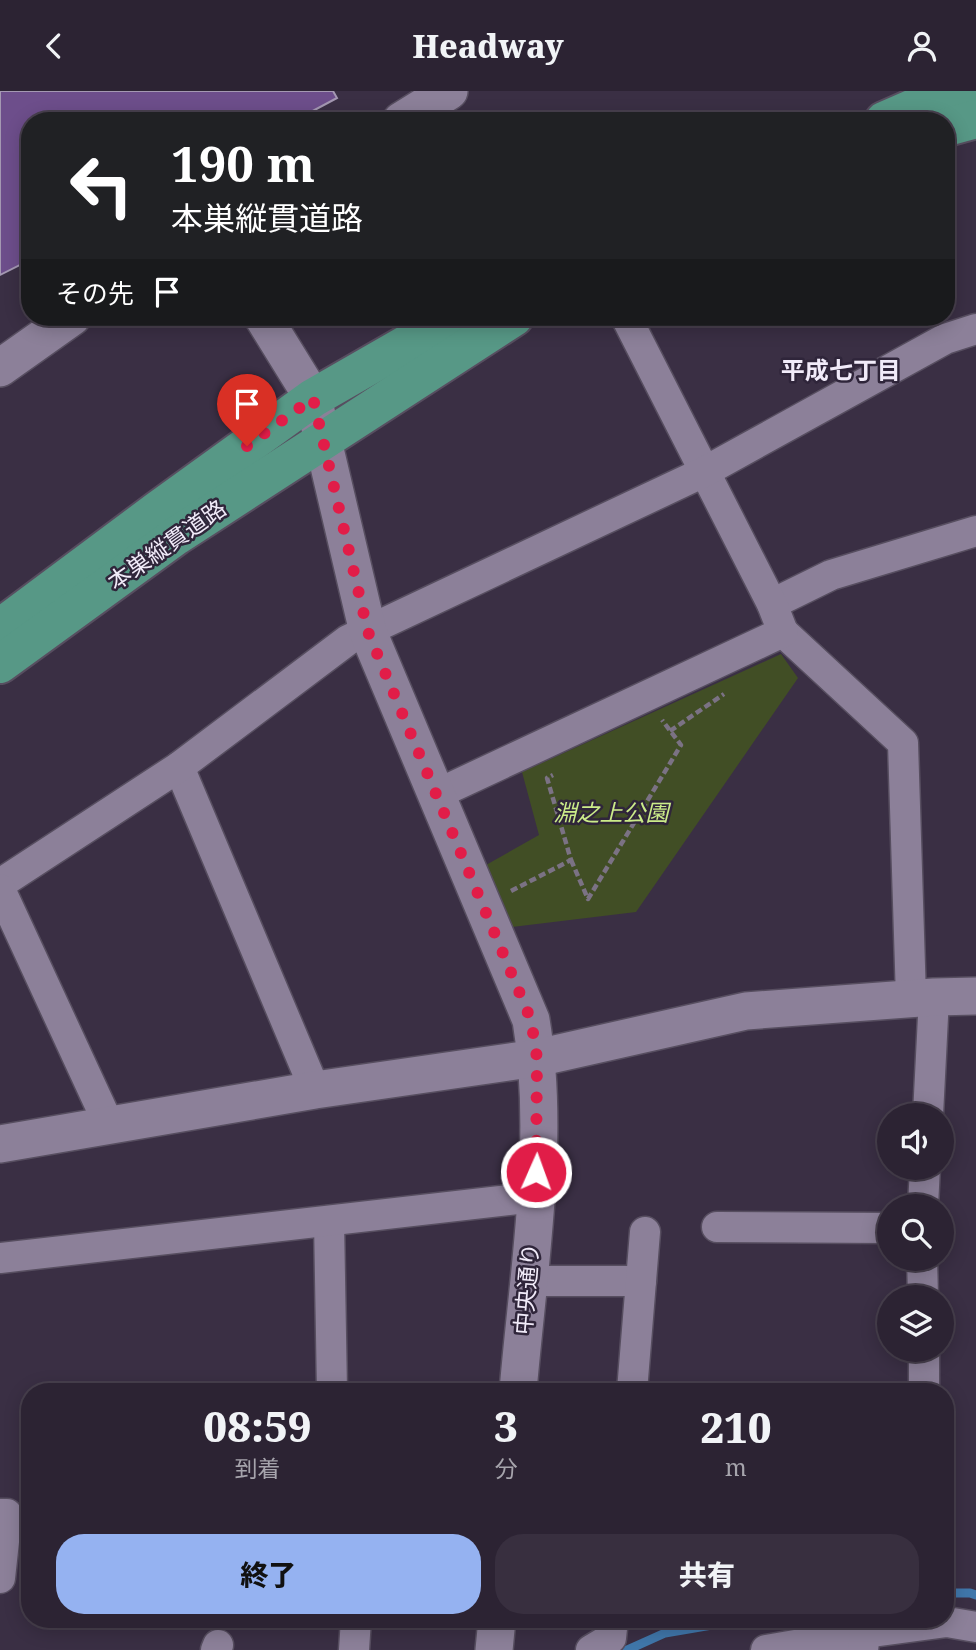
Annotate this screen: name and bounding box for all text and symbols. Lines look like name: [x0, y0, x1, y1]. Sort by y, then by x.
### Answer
text: Headway: [412, 24, 564, 67]
icon: back: [35, 27, 73, 65]
icon: person: [903, 27, 941, 65]
text: 190 m: [171, 130, 315, 196]
icon: left: [56, 140, 147, 231]
text: 本巣縦貫道路: [171, 196, 363, 239]
icon: arrive: [148, 273, 186, 311]
text: その先: [56, 275, 134, 311]
district label: 平成七丁目: [781, 353, 901, 386]
pin: [217, 374, 277, 446]
icon: arrive: [228, 385, 266, 423]
street label: 本巣縦貫道路: [101, 491, 232, 597]
park label: 淵之上公園: [554, 796, 672, 828]
map controls: [877, 1103, 954, 1362]
button: sound: [877, 1103, 954, 1180]
position arrow: [499, 1135, 573, 1209]
button: search: [877, 1194, 954, 1271]
street label: 中央通り: [506, 1242, 546, 1336]
button: layers: [877, 1285, 954, 1362]
text: 08:59: [203, 1397, 312, 1454]
text: 3: [494, 1397, 518, 1454]
text: 210: [700, 1398, 772, 1455]
text: m: [725, 1451, 747, 1483]
text: 到着: [235, 1452, 281, 1484]
text: 分: [494, 1452, 517, 1484]
button: 終了: [56, 1534, 481, 1614]
button: 共有: [495, 1534, 919, 1614]

